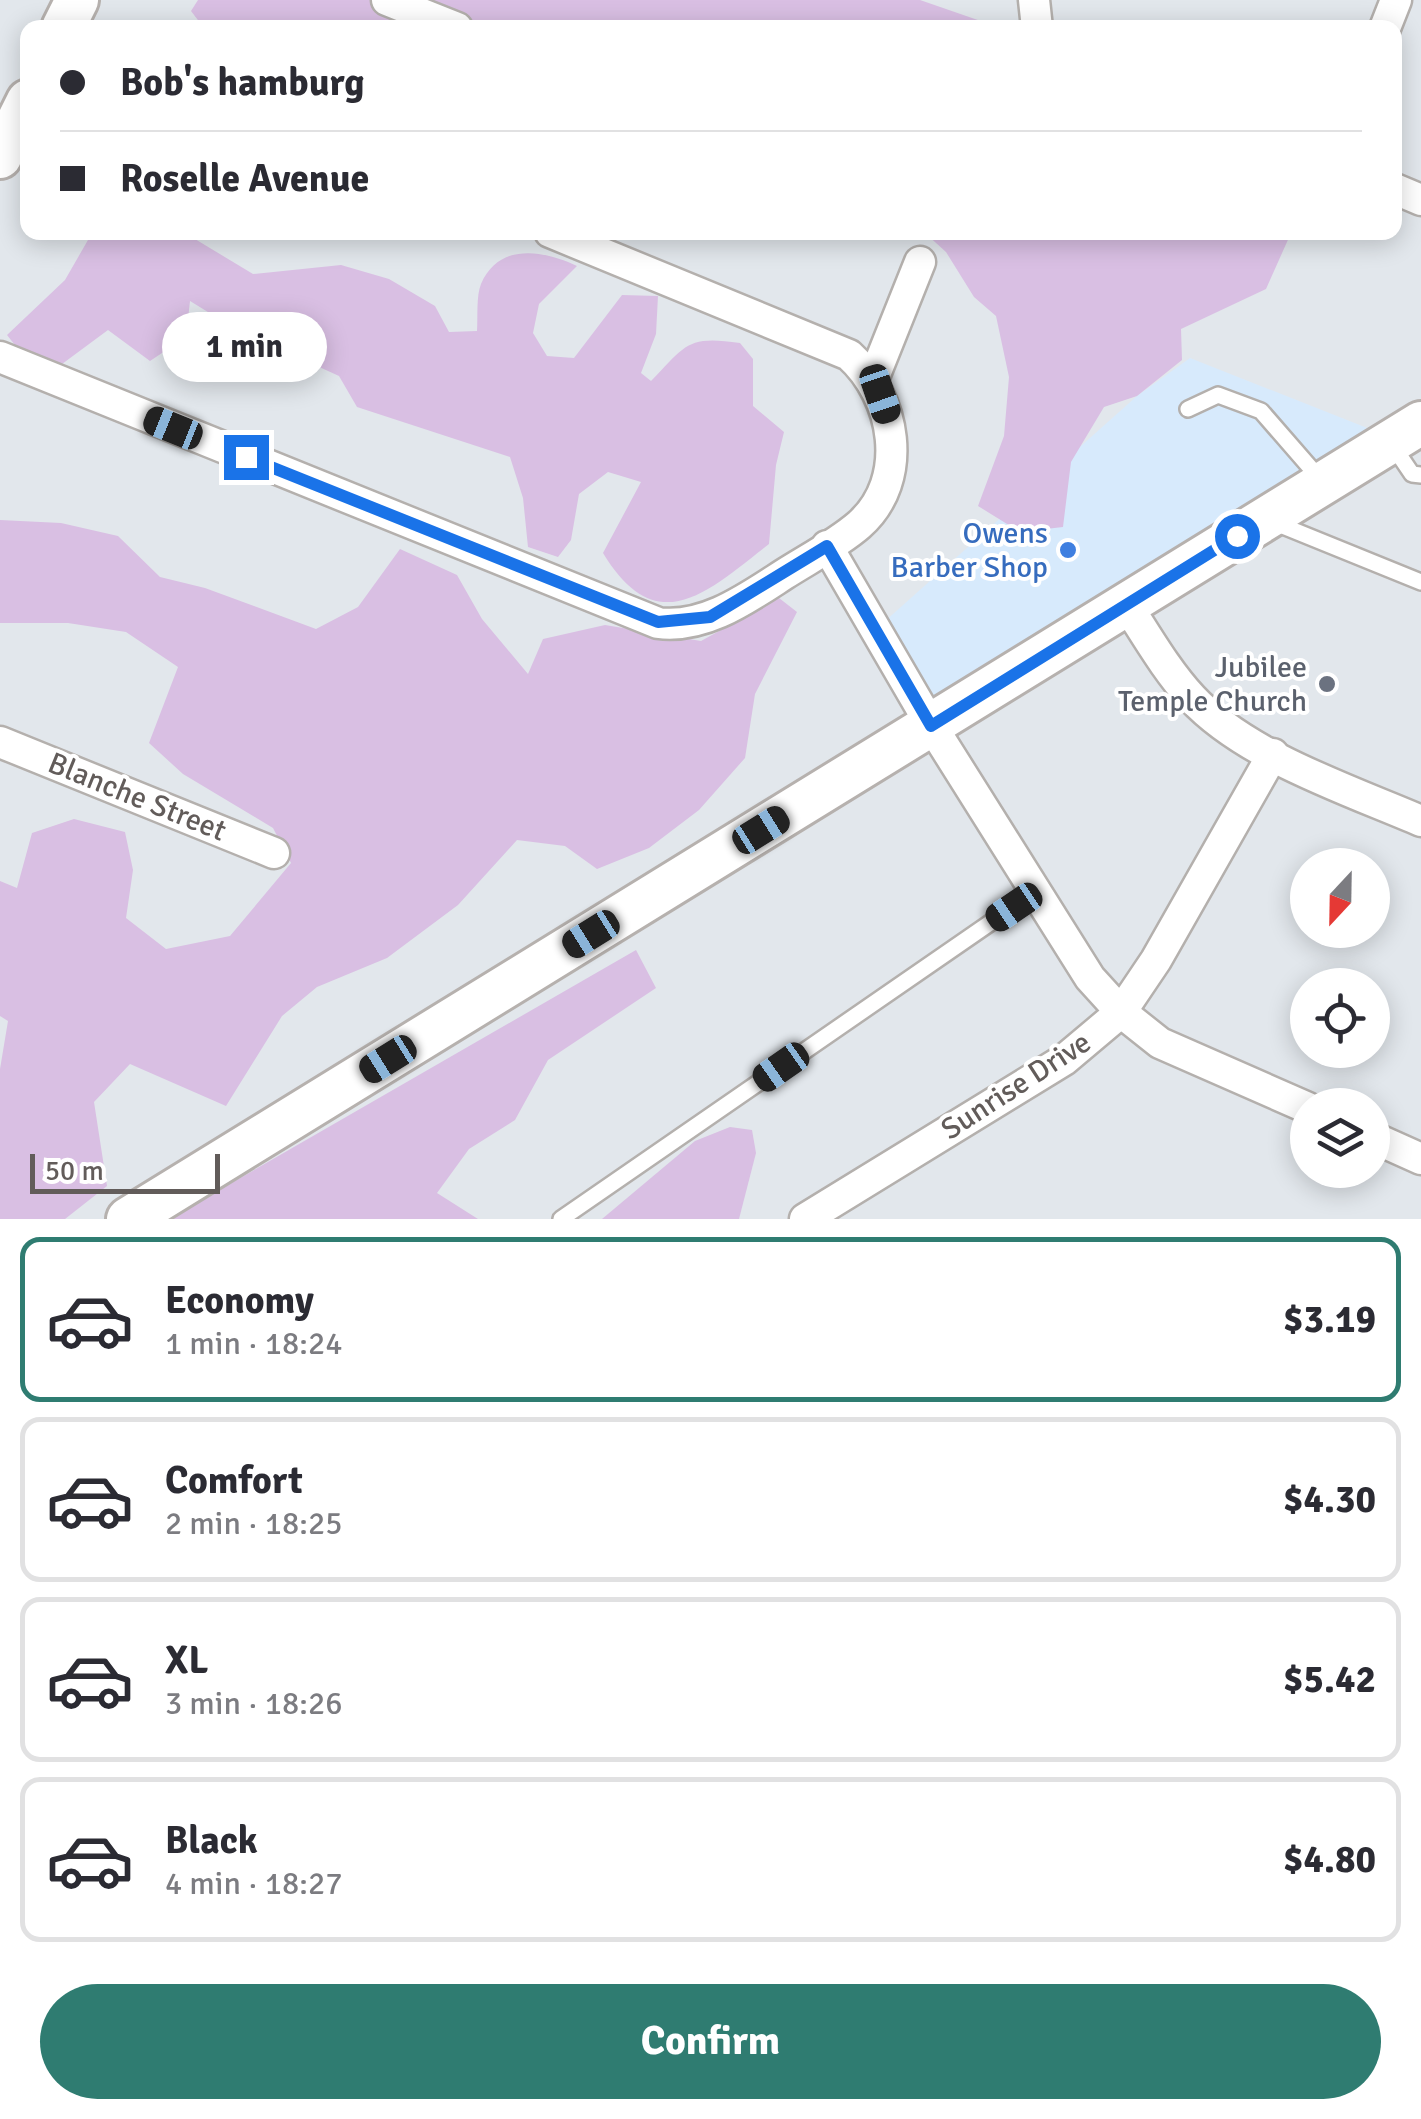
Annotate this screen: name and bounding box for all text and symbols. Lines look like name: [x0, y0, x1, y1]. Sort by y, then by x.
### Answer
text: Bob's hamburg: [120, 59, 365, 106]
text: Roselle Avenue: [120, 155, 369, 202]
callout: 1 min: [164, 312, 328, 382]
text: 1 min: [206, 327, 283, 366]
car: [856, 361, 904, 427]
car: [140, 403, 206, 453]
route end: [224, 435, 269, 480]
route start: [1215, 514, 1260, 559]
place label: Owens Barber Shop: [891, 515, 1048, 586]
marker: Owens Barber Shop: [1057, 539, 1079, 561]
place label: Jubilee Temple Church: [1118, 649, 1307, 720]
marker: Jubilee Temple Church: [1316, 673, 1338, 695]
street label: Blanche Street: [43, 744, 231, 850]
car: [728, 801, 794, 859]
north arrow: [1290, 848, 1390, 948]
map controls: [1290, 848, 1390, 1188]
car: [981, 878, 1047, 936]
car: [558, 905, 624, 963]
button: locate: [1290, 968, 1390, 1068]
street label: Sunrise Drive: [934, 1024, 1098, 1148]
car: [355, 1030, 421, 1088]
car: [748, 1038, 814, 1096]
button: layers: [1290, 1088, 1390, 1188]
scale bar: [30, 1149, 220, 1194]
text: 50 m: [45, 1154, 104, 1188]
icon: car: [45, 1275, 135, 1365]
text: Economy: [165, 1277, 314, 1324]
text: $3.19: [1283, 1296, 1376, 1343]
text: 1 min · 18:24: [165, 1324, 343, 1363]
icon: car: [45, 1455, 135, 1545]
text: Comfort: [165, 1457, 303, 1504]
text: $4.30: [1283, 1476, 1376, 1523]
text: 2 min · 18:25: [165, 1504, 343, 1543]
icon: car: [45, 1635, 135, 1725]
text: XL: [165, 1637, 208, 1684]
text: $5.42: [1283, 1656, 1376, 1703]
text: 3 min · 18:26: [165, 1684, 343, 1723]
icon: car: [45, 1815, 135, 1905]
text: Black: [165, 1817, 258, 1864]
text: $4.80: [1283, 1836, 1376, 1883]
text: 4 min · 18:27: [165, 1864, 343, 1903]
button: Confirm: [40, 1984, 1381, 2099]

